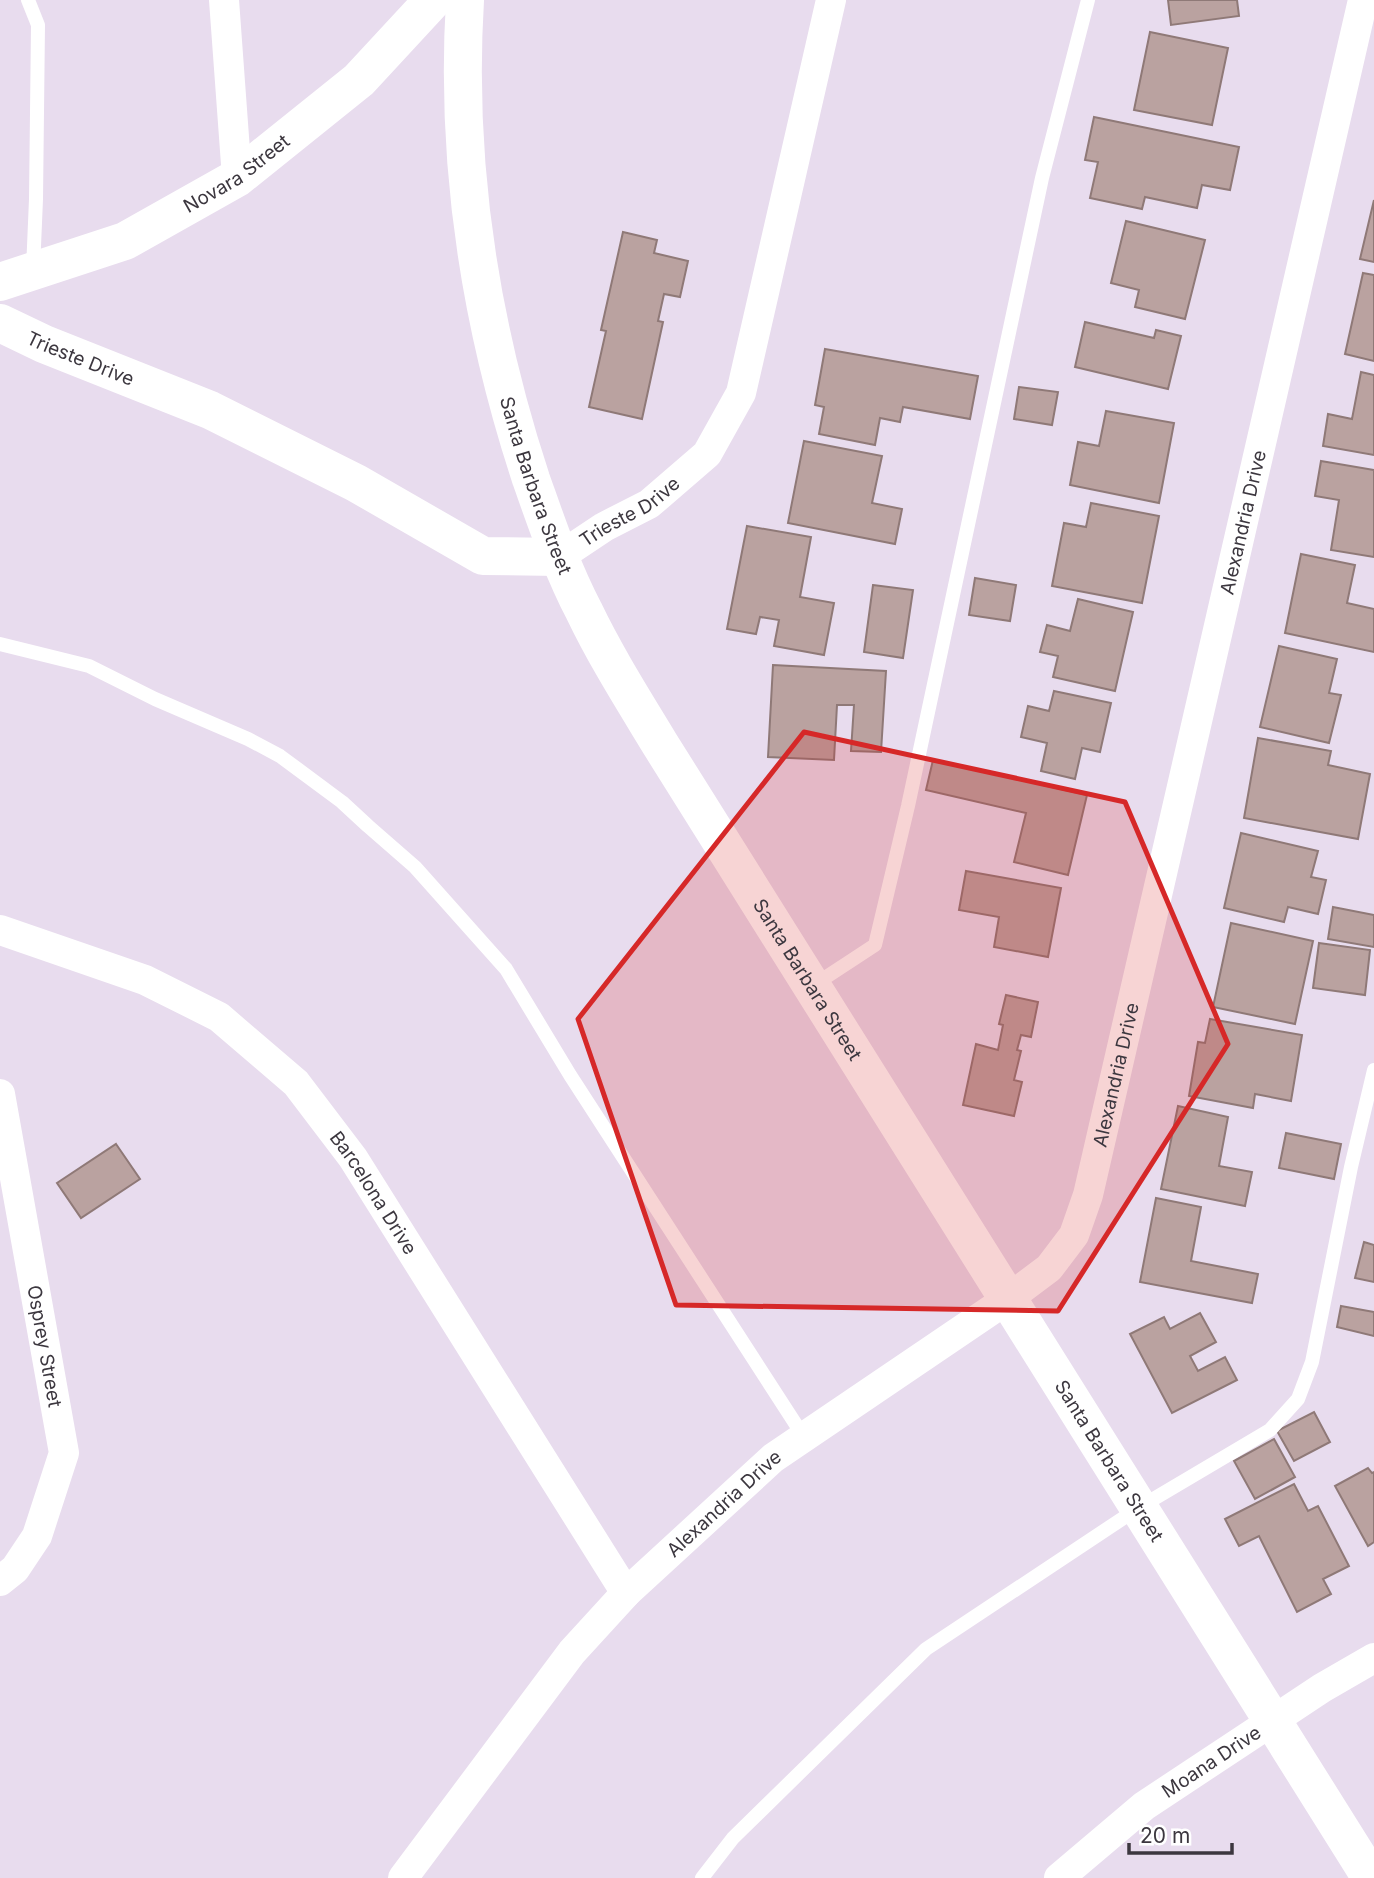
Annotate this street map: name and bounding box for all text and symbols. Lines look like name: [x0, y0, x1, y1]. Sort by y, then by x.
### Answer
street label: Novara Street: [180, 130, 294, 218]
street label: Trieste Drive: [23, 326, 137, 391]
street label: Santa Barbara Street: [495, 394, 576, 578]
street label: Alexandria Drive: [1216, 448, 1271, 597]
street label: Trieste Drive: [575, 472, 684, 552]
street label: Santa Barbara Street: [748, 895, 866, 1065]
street label: Alexandria Drive: [1088, 1000, 1144, 1149]
street label: Barcelona Drive: [325, 1127, 422, 1259]
street label: Osprey Street: [22, 1283, 67, 1409]
street label: Santa Barbara Street: [1050, 1376, 1168, 1546]
street label: Alexandria Drive: [662, 1445, 786, 1562]
street label: Moana Drive: [1158, 1721, 1265, 1803]
scale bar: [1129, 1812, 1232, 1856]
text: 20 m: [1140, 1823, 1190, 1848]

